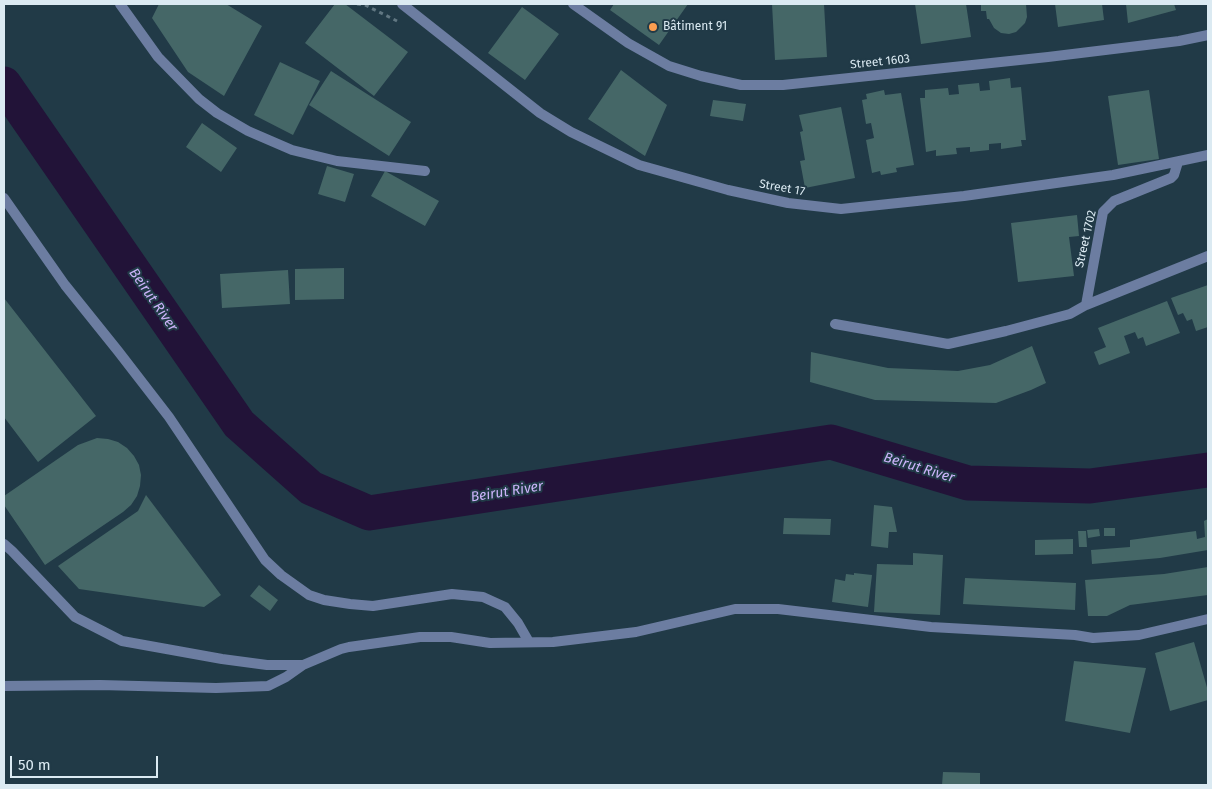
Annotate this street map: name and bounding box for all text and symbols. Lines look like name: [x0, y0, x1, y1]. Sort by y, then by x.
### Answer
place label: Bâtiment 91: [663, 20, 727, 34]
marker: Bâtiment 91: [647, 21, 659, 33]
street label: Street 1603: [849, 52, 911, 72]
street label: Street 17: [758, 177, 806, 199]
street label: Street 1702: [1072, 209, 1100, 269]
water label: Beirut River: [125, 265, 181, 335]
water label: Beirut River: [882, 449, 956, 487]
water label: Beirut River: [470, 478, 544, 506]
scale bar: [12, 746, 160, 778]
text: 50 m: [18, 756, 51, 774]

